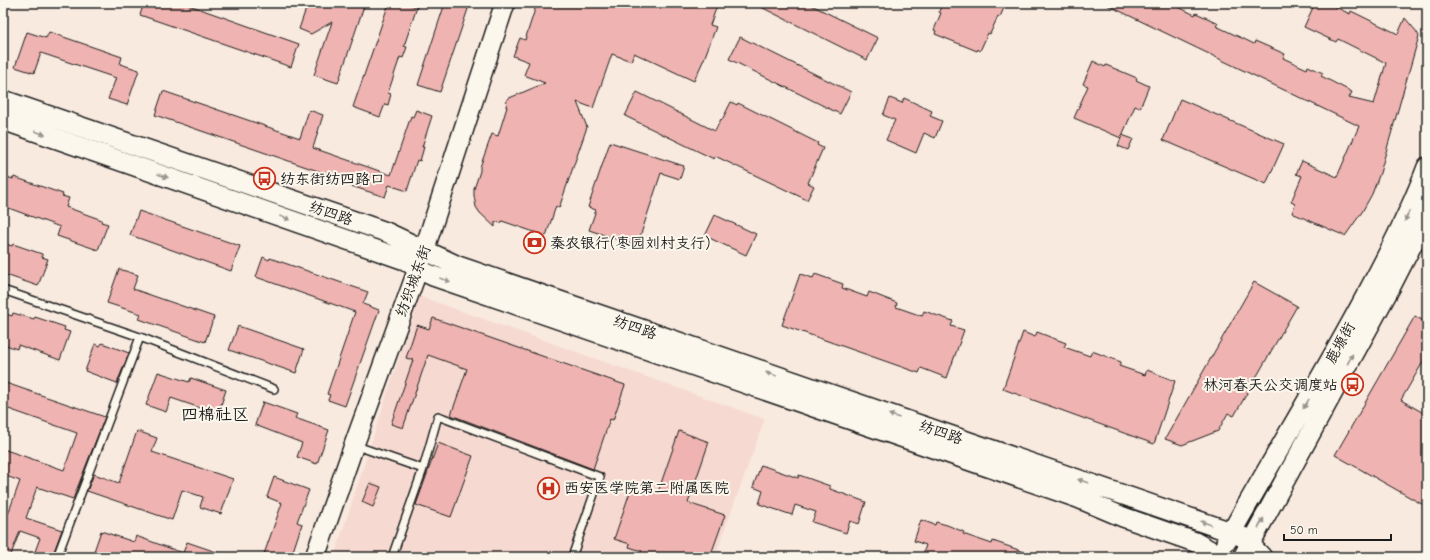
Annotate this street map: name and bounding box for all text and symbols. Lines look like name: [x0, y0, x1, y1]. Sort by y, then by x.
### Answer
one-way arrow: [34, 130, 46, 136]
bus stop icon: 纺东街纺四路口: [252, 166, 278, 192]
place label: 纺东街纺四路口: [280, 170, 385, 188]
one-way arrow: [157, 173, 169, 179]
street label: 纺四路: [307, 197, 355, 229]
one-way arrow: [1404, 210, 1410, 221]
one-way arrow: [280, 216, 292, 222]
bank icon: 秦农银行(枣园刘村支行): [522, 230, 548, 256]
place label: 秦农银行(枣园刘村支行): [550, 234, 710, 252]
street label: 纺织城东街: [392, 243, 434, 319]
one-way arrow: [440, 278, 452, 284]
street label: 纺四路: [611, 311, 659, 343]
street label: 鹿塬街: [1321, 319, 1359, 367]
one-way arrow: [1347, 354, 1354, 365]
one-way arrow: [765, 370, 777, 376]
bus stop icon: 林河春天公交调度站: [1340, 372, 1366, 398]
place label: 林河春天公交调度站: [1203, 376, 1338, 394]
one-way arrow: [1302, 398, 1309, 410]
district label: 四棉社区: [181, 405, 249, 424]
one-way arrow: [888, 413, 900, 419]
street label: 纺四路: [917, 416, 965, 448]
hospital icon: 西安医学院第二附属医院: [535, 475, 561, 501]
one-way arrow: [1077, 478, 1089, 484]
place label: 西安医学院第二附属医院: [564, 479, 729, 497]
scale bar: [1284, 516, 1391, 542]
one-way arrow: [1258, 517, 1265, 529]
one-way arrow: [1200, 520, 1212, 526]
text: 50 m: [1290, 523, 1318, 537]

